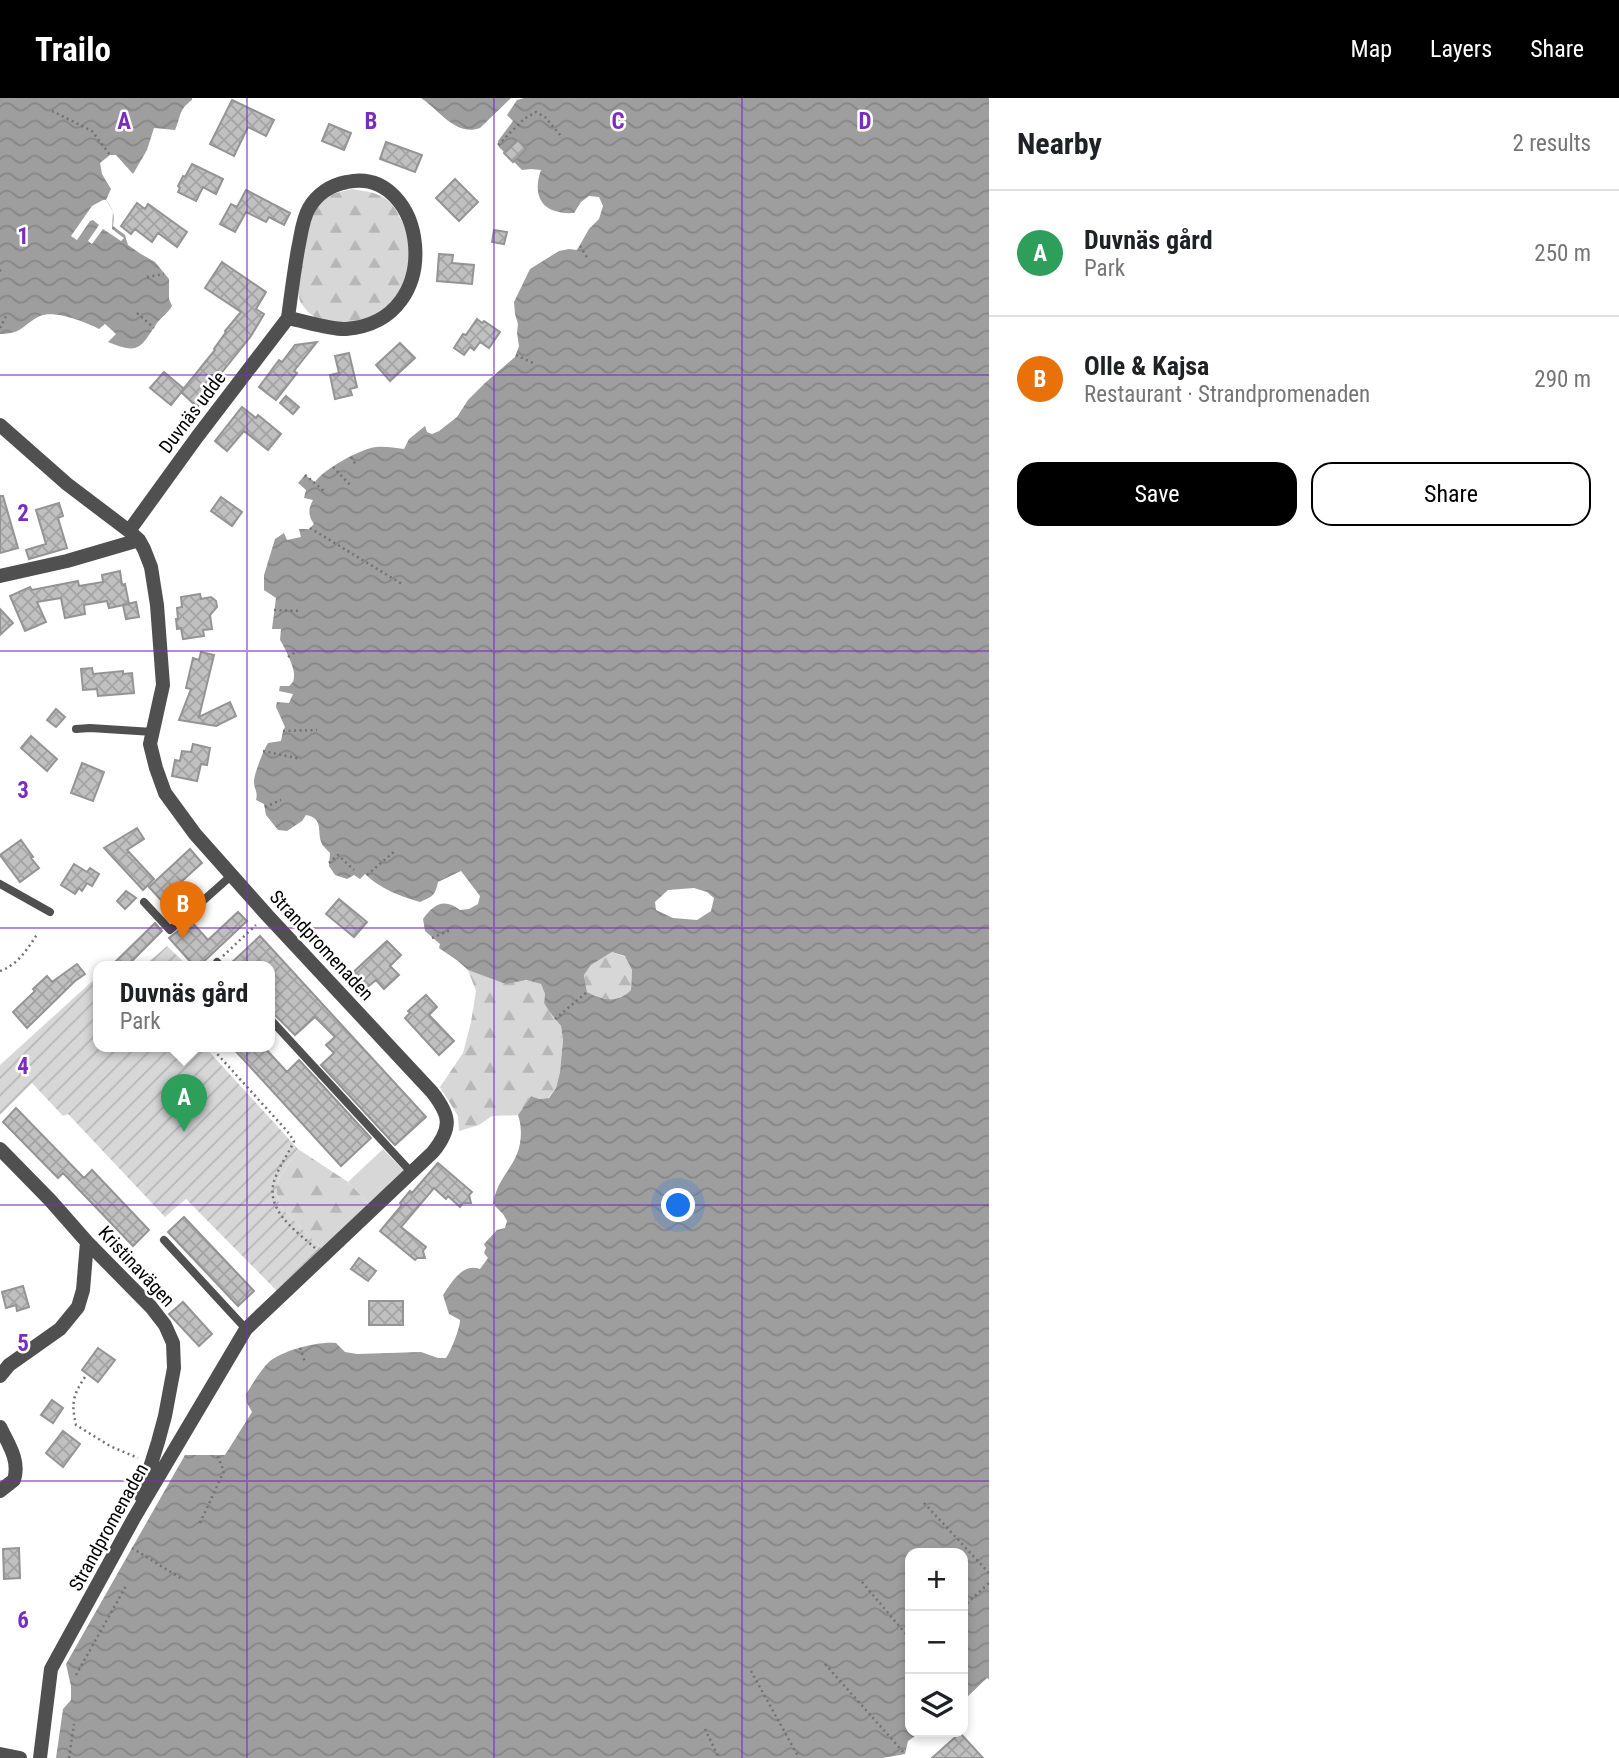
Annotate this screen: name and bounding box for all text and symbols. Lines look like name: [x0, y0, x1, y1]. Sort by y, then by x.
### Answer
text: Trailo: [35, 30, 111, 69]
text: Map: [1351, 35, 1392, 63]
text: Layers: [1430, 35, 1492, 63]
text: Share: [1530, 35, 1584, 63]
text: A: [117, 108, 131, 135]
text: B: [365, 108, 377, 135]
text: C: [611, 108, 625, 135]
text: D: [859, 108, 872, 135]
text: Nearby: [1017, 126, 1102, 161]
text: 2 results: [1513, 130, 1591, 157]
text: 1: [17, 223, 29, 250]
text: Duvnäs gård: [1084, 225, 1213, 255]
text: A: [1033, 240, 1047, 267]
text: 250 m: [1534, 240, 1591, 267]
text: Park: [1084, 255, 1125, 282]
text: Olle & Kajsa: [1084, 351, 1209, 381]
text: B: [1034, 366, 1046, 393]
text: 290 m: [1534, 366, 1591, 393]
street label: Duvnäs udde: [154, 367, 231, 458]
text: Restaurant · Strandpromenaden: [1084, 381, 1370, 408]
button: Save: [1017, 462, 1297, 526]
button: Share: [1311, 462, 1591, 526]
text: 2: [17, 500, 29, 527]
text: 3: [17, 777, 29, 804]
pin: B: [160, 881, 206, 939]
street label: Strandpromenaden: [265, 886, 379, 1005]
popup: [93, 961, 275, 1052]
text: Duvnäs gård: [120, 978, 248, 1008]
text: Park: [120, 1008, 161, 1035]
text: 4: [17, 1053, 29, 1080]
pin: A: [161, 1074, 207, 1132]
your location: [661, 1188, 695, 1222]
street label: Kristinavägen: [93, 1221, 180, 1311]
text: 5: [17, 1330, 29, 1357]
street label: Strandpromenaden: [64, 1459, 153, 1595]
map controls: [905, 1548, 968, 1737]
button: +: [905, 1548, 968, 1611]
text: 6: [17, 1607, 29, 1634]
button: −: [905, 1611, 968, 1674]
button: layers: [905, 1674, 968, 1737]

